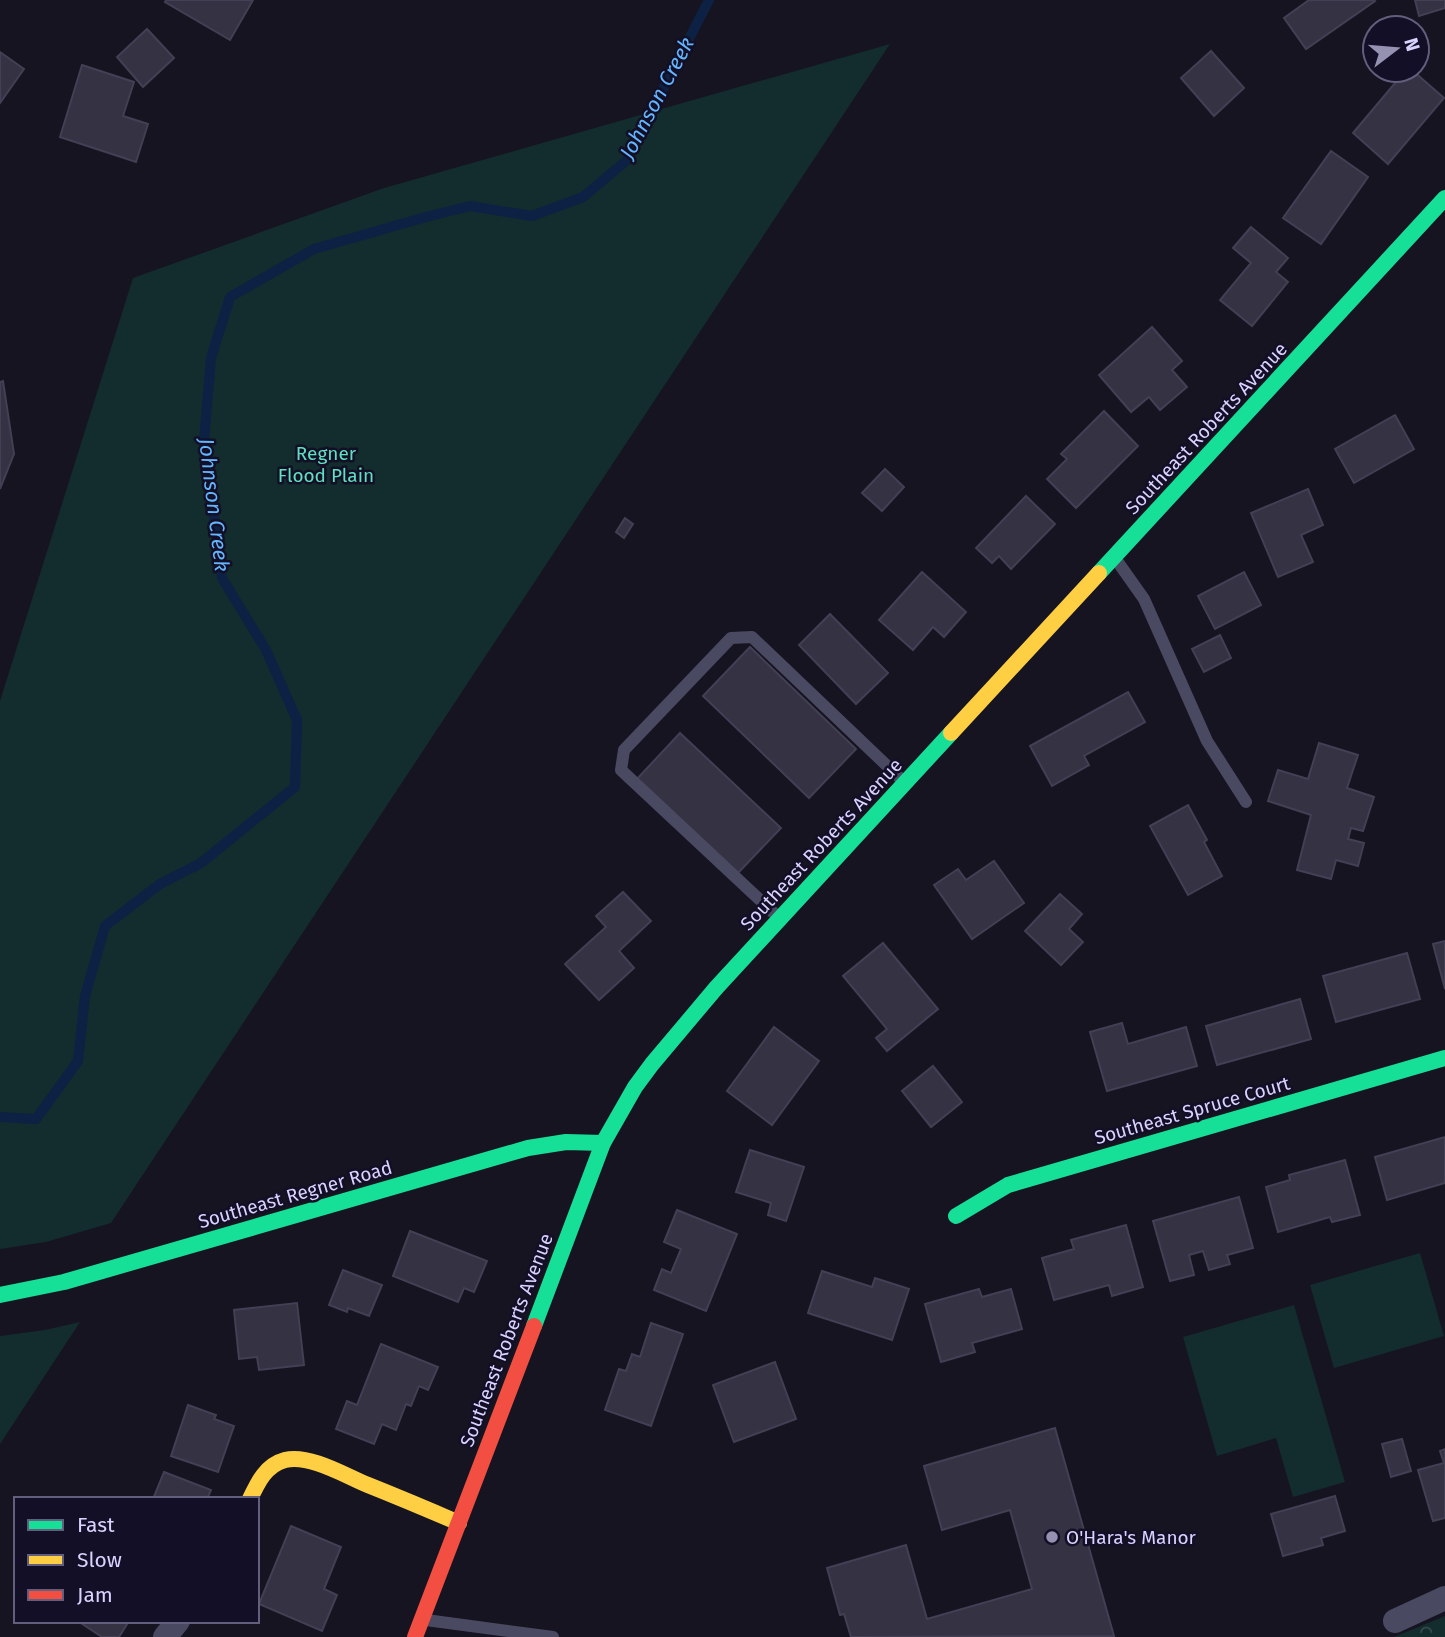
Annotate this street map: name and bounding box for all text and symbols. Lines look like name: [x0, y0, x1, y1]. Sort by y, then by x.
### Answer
north arrow: [1361, 14, 1431, 84]
water label: Johnson Creek: [614, 33, 700, 164]
text: N: [1399, 35, 1425, 54]
street label: Southeast Roberts Avenue: [1121, 338, 1292, 519]
water label: Johnson Creek: [193, 436, 235, 573]
park label: Regner Flood Plain: [278, 442, 374, 487]
street label: Southeast Roberts Avenue: [736, 754, 907, 935]
street label: Southeast Spruce Court: [1092, 1072, 1293, 1149]
street label: Southeast Regner Road: [196, 1156, 395, 1233]
street label: Southeast Roberts Avenue: [455, 1230, 558, 1450]
legend: [14, 1497, 259, 1623]
text: Fast: [77, 1512, 115, 1538]
place label: O'Hara's Manor: [1066, 1526, 1197, 1549]
marker: O'Hara's Manor: [1044, 1529, 1060, 1545]
text: Slow: [77, 1547, 122, 1573]
text: Jam: [77, 1582, 113, 1608]

